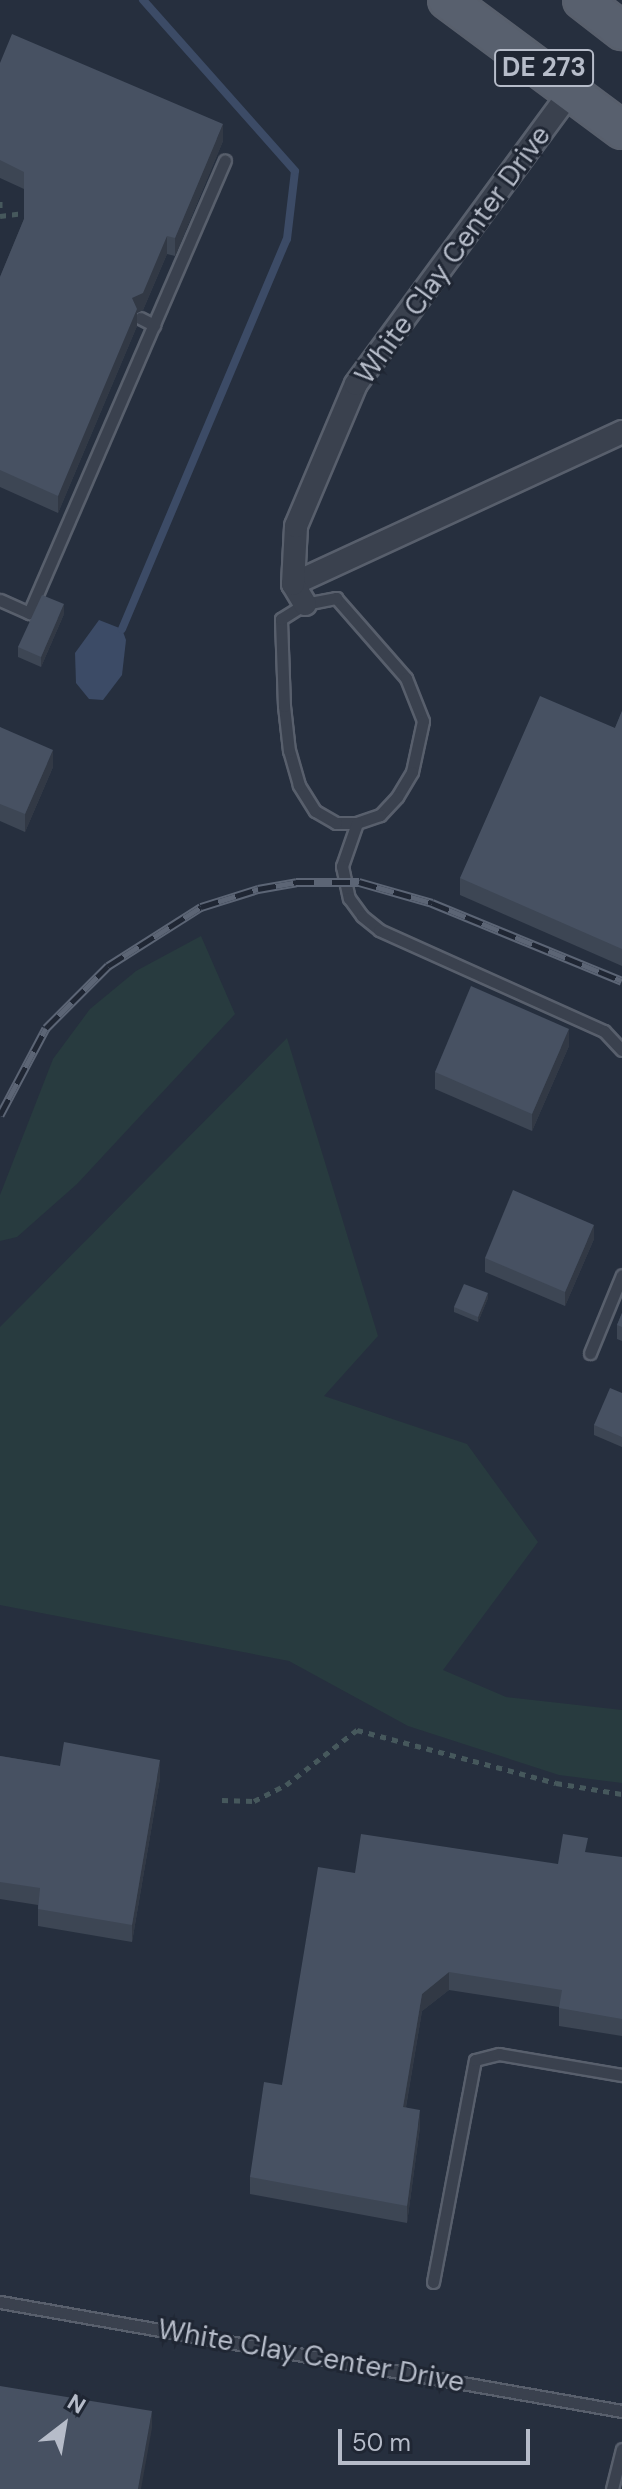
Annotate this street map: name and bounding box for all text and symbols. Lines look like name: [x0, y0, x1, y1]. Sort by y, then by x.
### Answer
road number: DE 273: [494, 46, 594, 90]
street label: White Clay Center Drive: [348, 119, 558, 391]
street label: White Clay Center Drive: [155, 2312, 467, 2400]
north arrow: [24, 2385, 104, 2465]
text: N: [62, 2387, 91, 2421]
scale bar: [342, 2413, 534, 2463]
text: 50 m: [352, 2427, 411, 2458]

